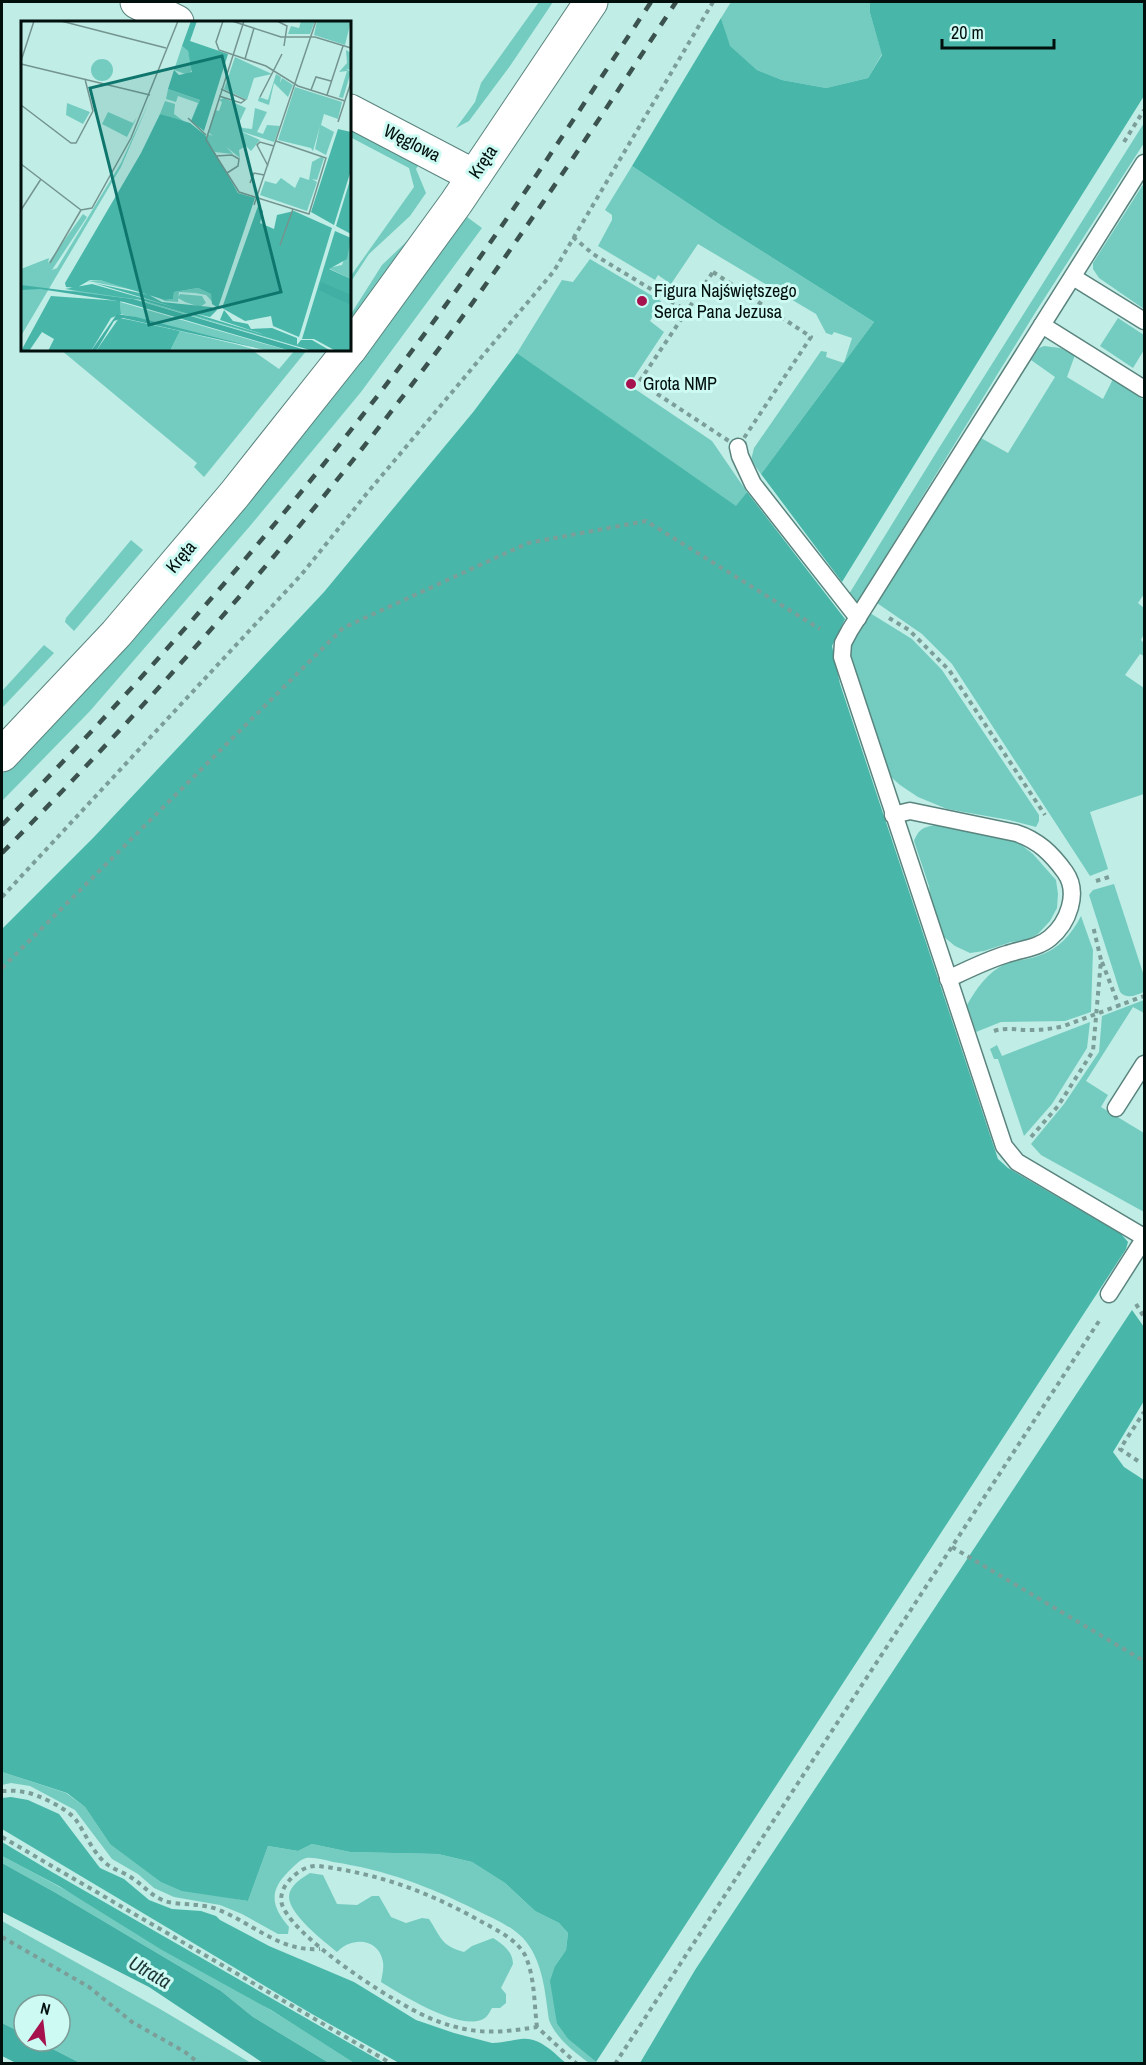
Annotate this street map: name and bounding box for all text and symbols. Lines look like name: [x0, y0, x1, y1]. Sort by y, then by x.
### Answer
scale bar: [942, 12, 1054, 50]
text: 20 m: [951, 20, 984, 45]
inset map: [21, 21, 351, 351]
street label: Węglowa: [380, 118, 445, 167]
street label: Kręta: [462, 140, 503, 183]
place label: Figura Najświętszego Serca Pana Jezusa: [654, 278, 797, 324]
marker: Figura Najświętszego Serca Pana Jezusa: [635, 294, 649, 308]
place label: Grota NMP: [643, 371, 717, 396]
marker: Grota NMP: [624, 377, 638, 391]
street label: Kręta: [160, 535, 202, 578]
water label: Utrata: [124, 1949, 176, 1994]
north arrow: [12, 1993, 72, 2053]
text: N: [38, 1997, 53, 2020]

